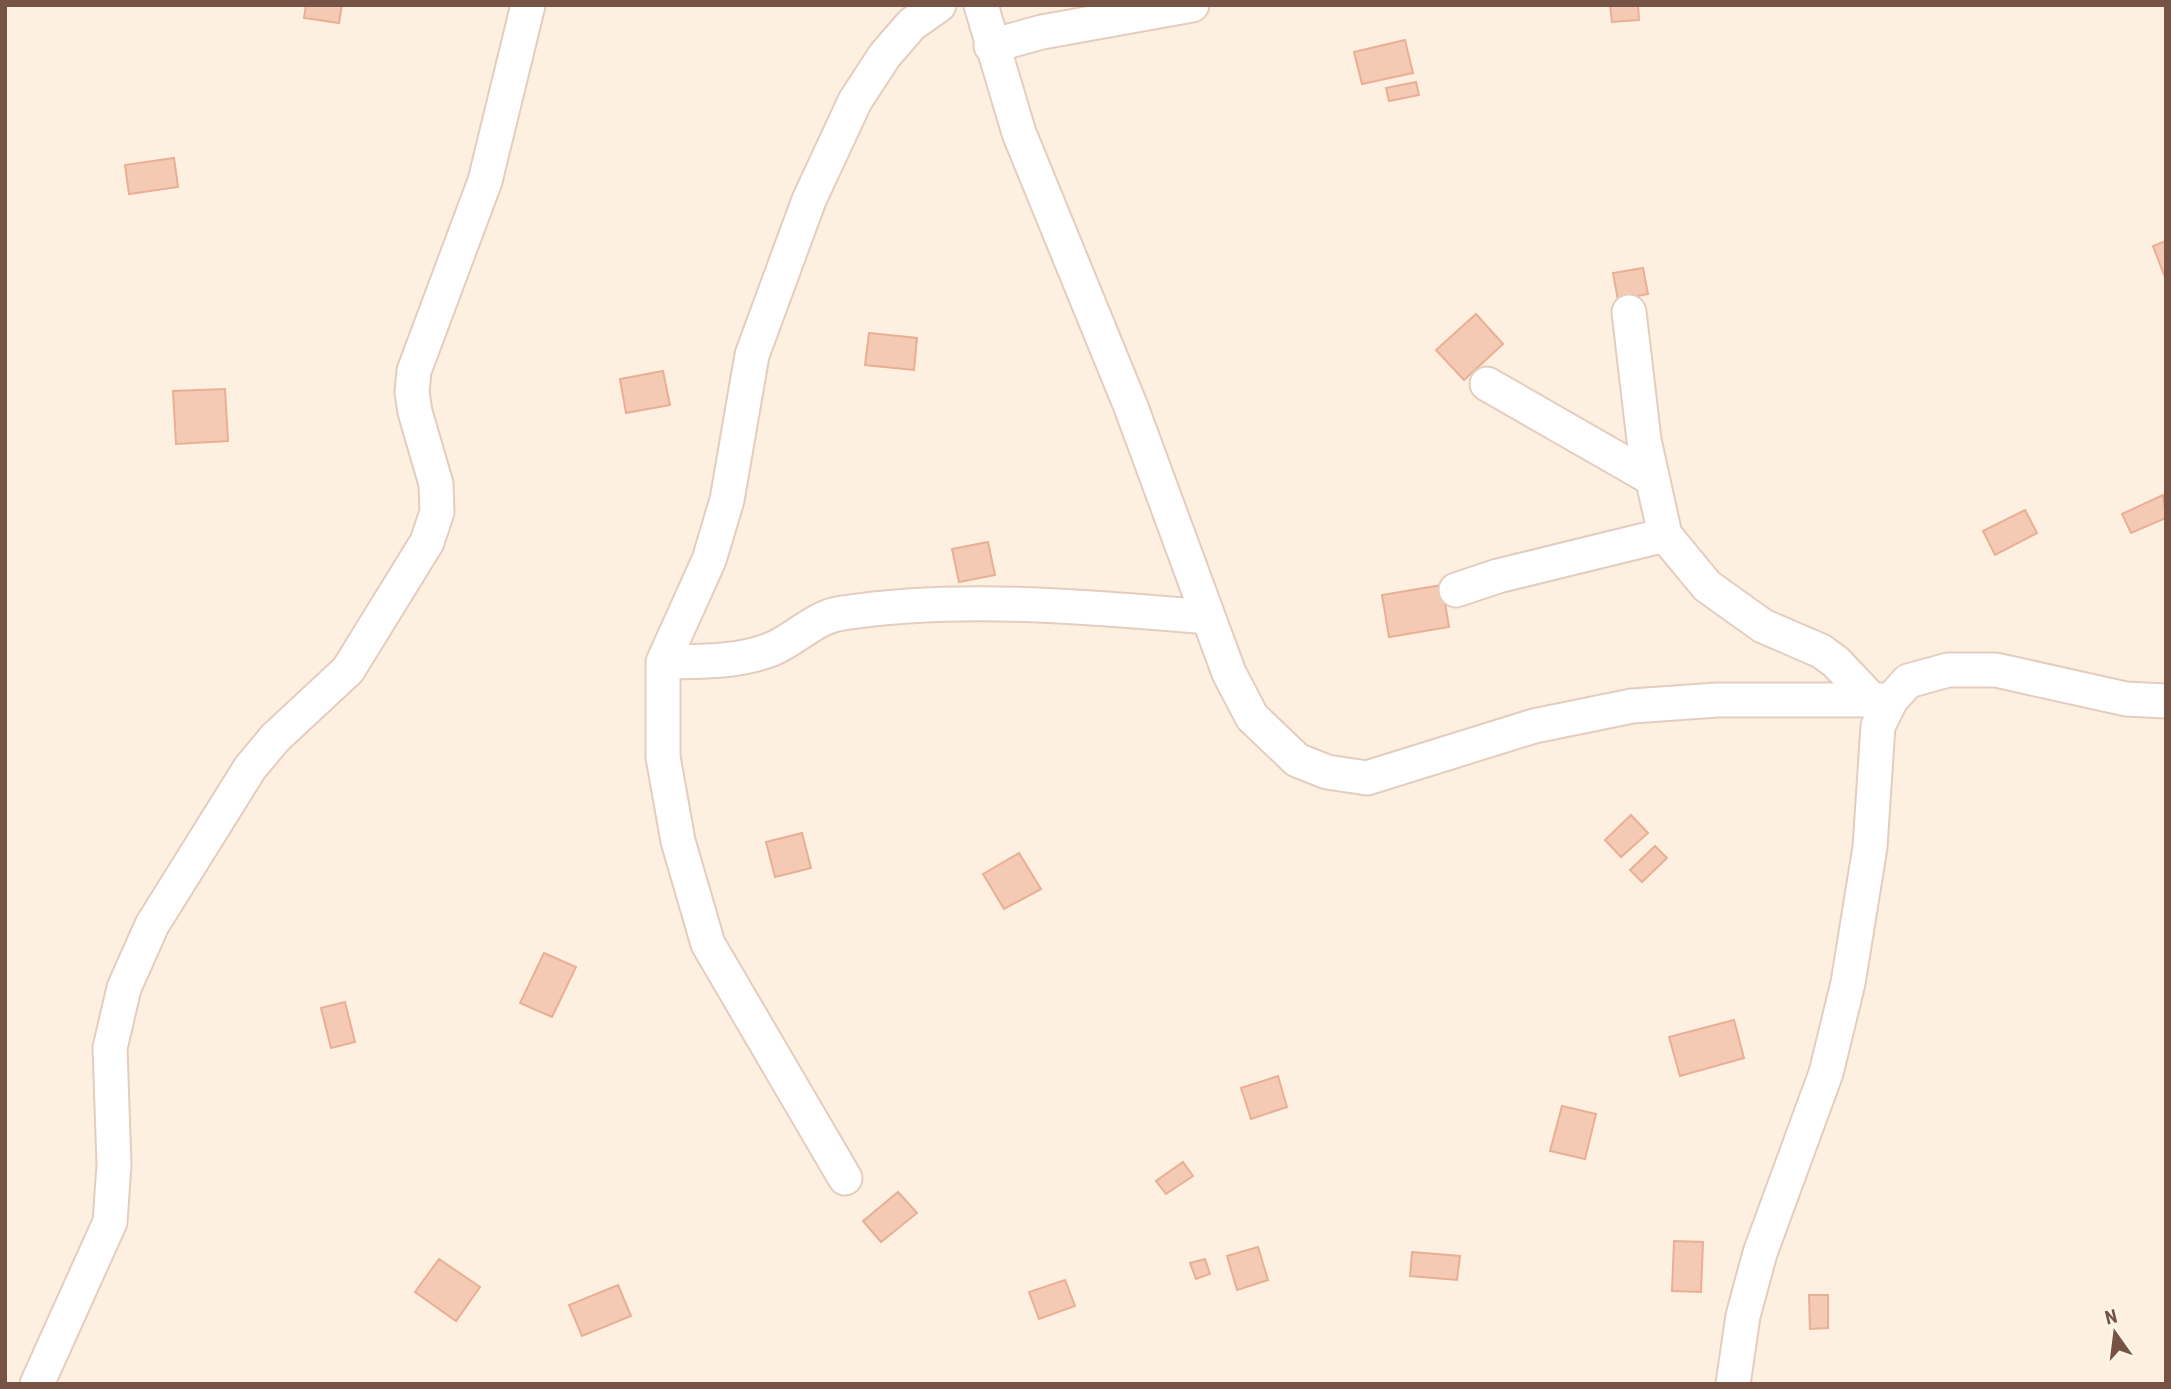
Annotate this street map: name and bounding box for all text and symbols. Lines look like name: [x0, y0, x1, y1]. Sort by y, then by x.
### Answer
north arrow: [2080, 1298, 2150, 1368]
text: N: [2103, 1304, 2119, 1330]

